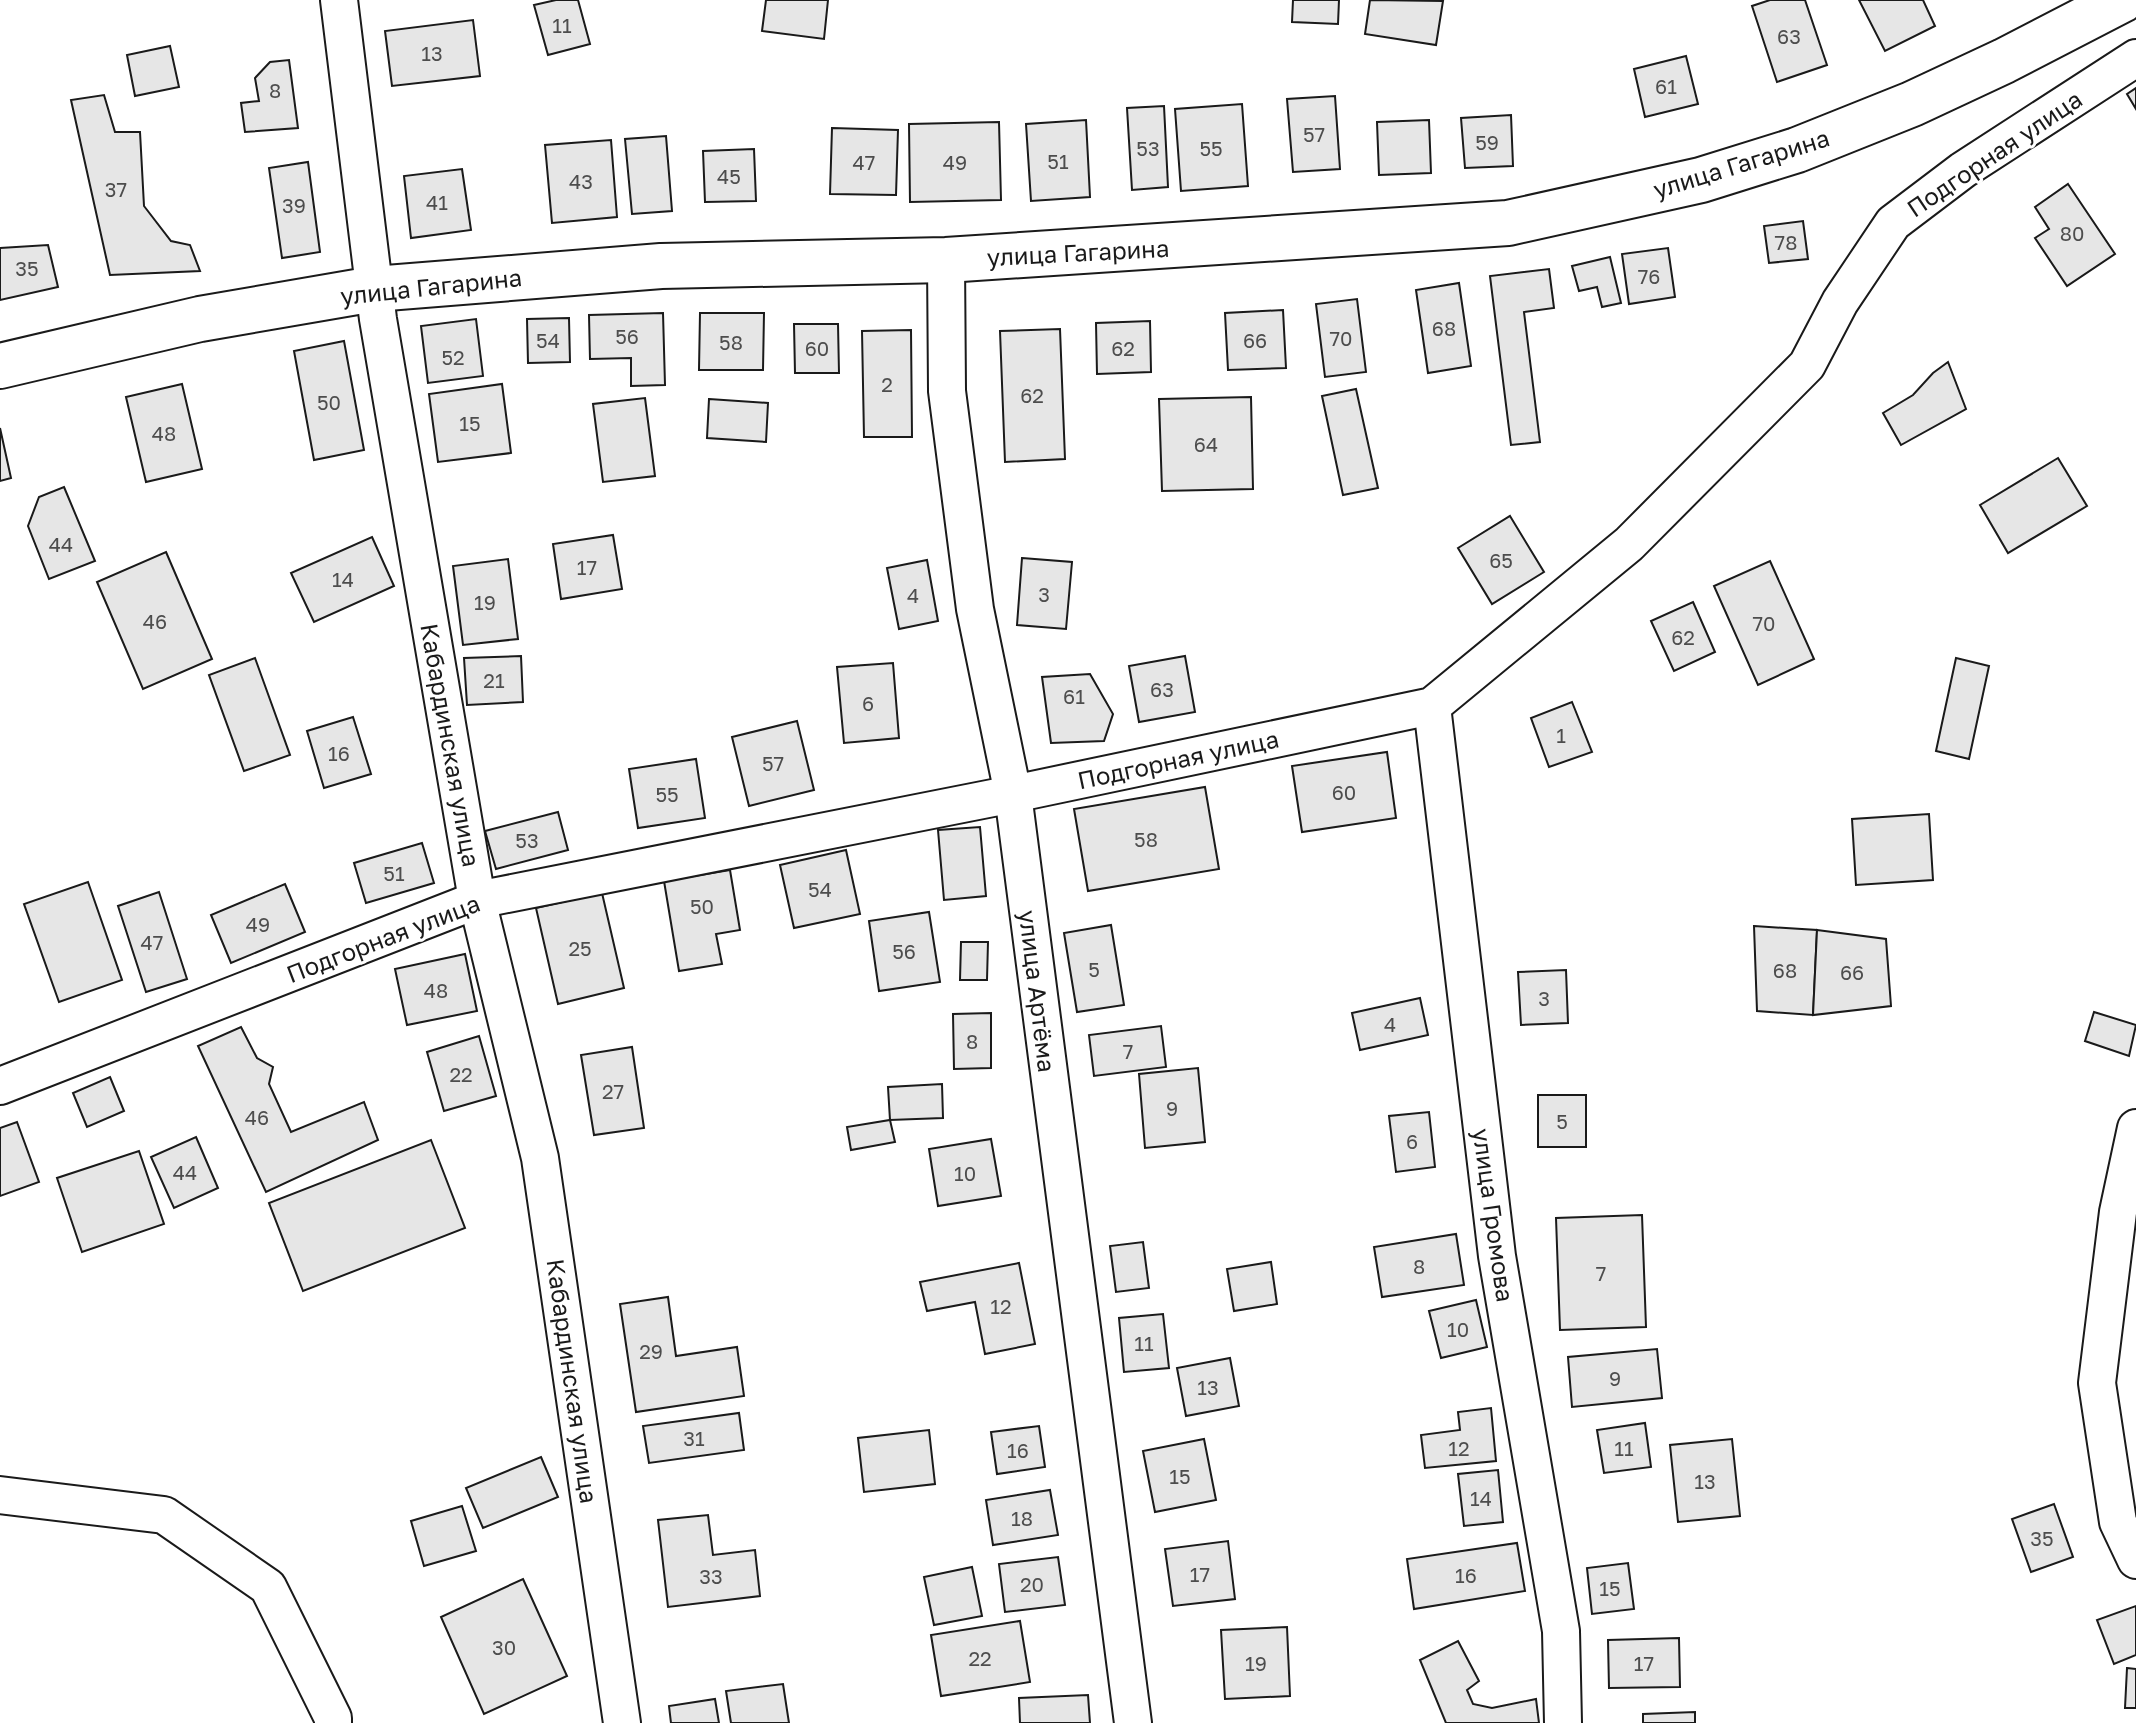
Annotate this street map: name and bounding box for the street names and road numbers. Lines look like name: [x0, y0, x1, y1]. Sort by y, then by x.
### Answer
street label: Подгорная улица: [1901, 84, 2087, 222]
street label: улица Гагарина: [1649, 122, 1833, 204]
street label: улица Гагарина: [986, 233, 1170, 271]
street label: улица Гагарина: [339, 262, 523, 310]
street label: Кабардинская улица: [415, 621, 487, 869]
street label: Подгорная улица: [1075, 724, 1281, 794]
street label: Подгорная улица: [282, 888, 484, 988]
street label: улица Артёма: [1014, 908, 1062, 1074]
street label: улица Громова: [1467, 1126, 1521, 1304]
street label: Кабардинская улица: [541, 1257, 605, 1505]

